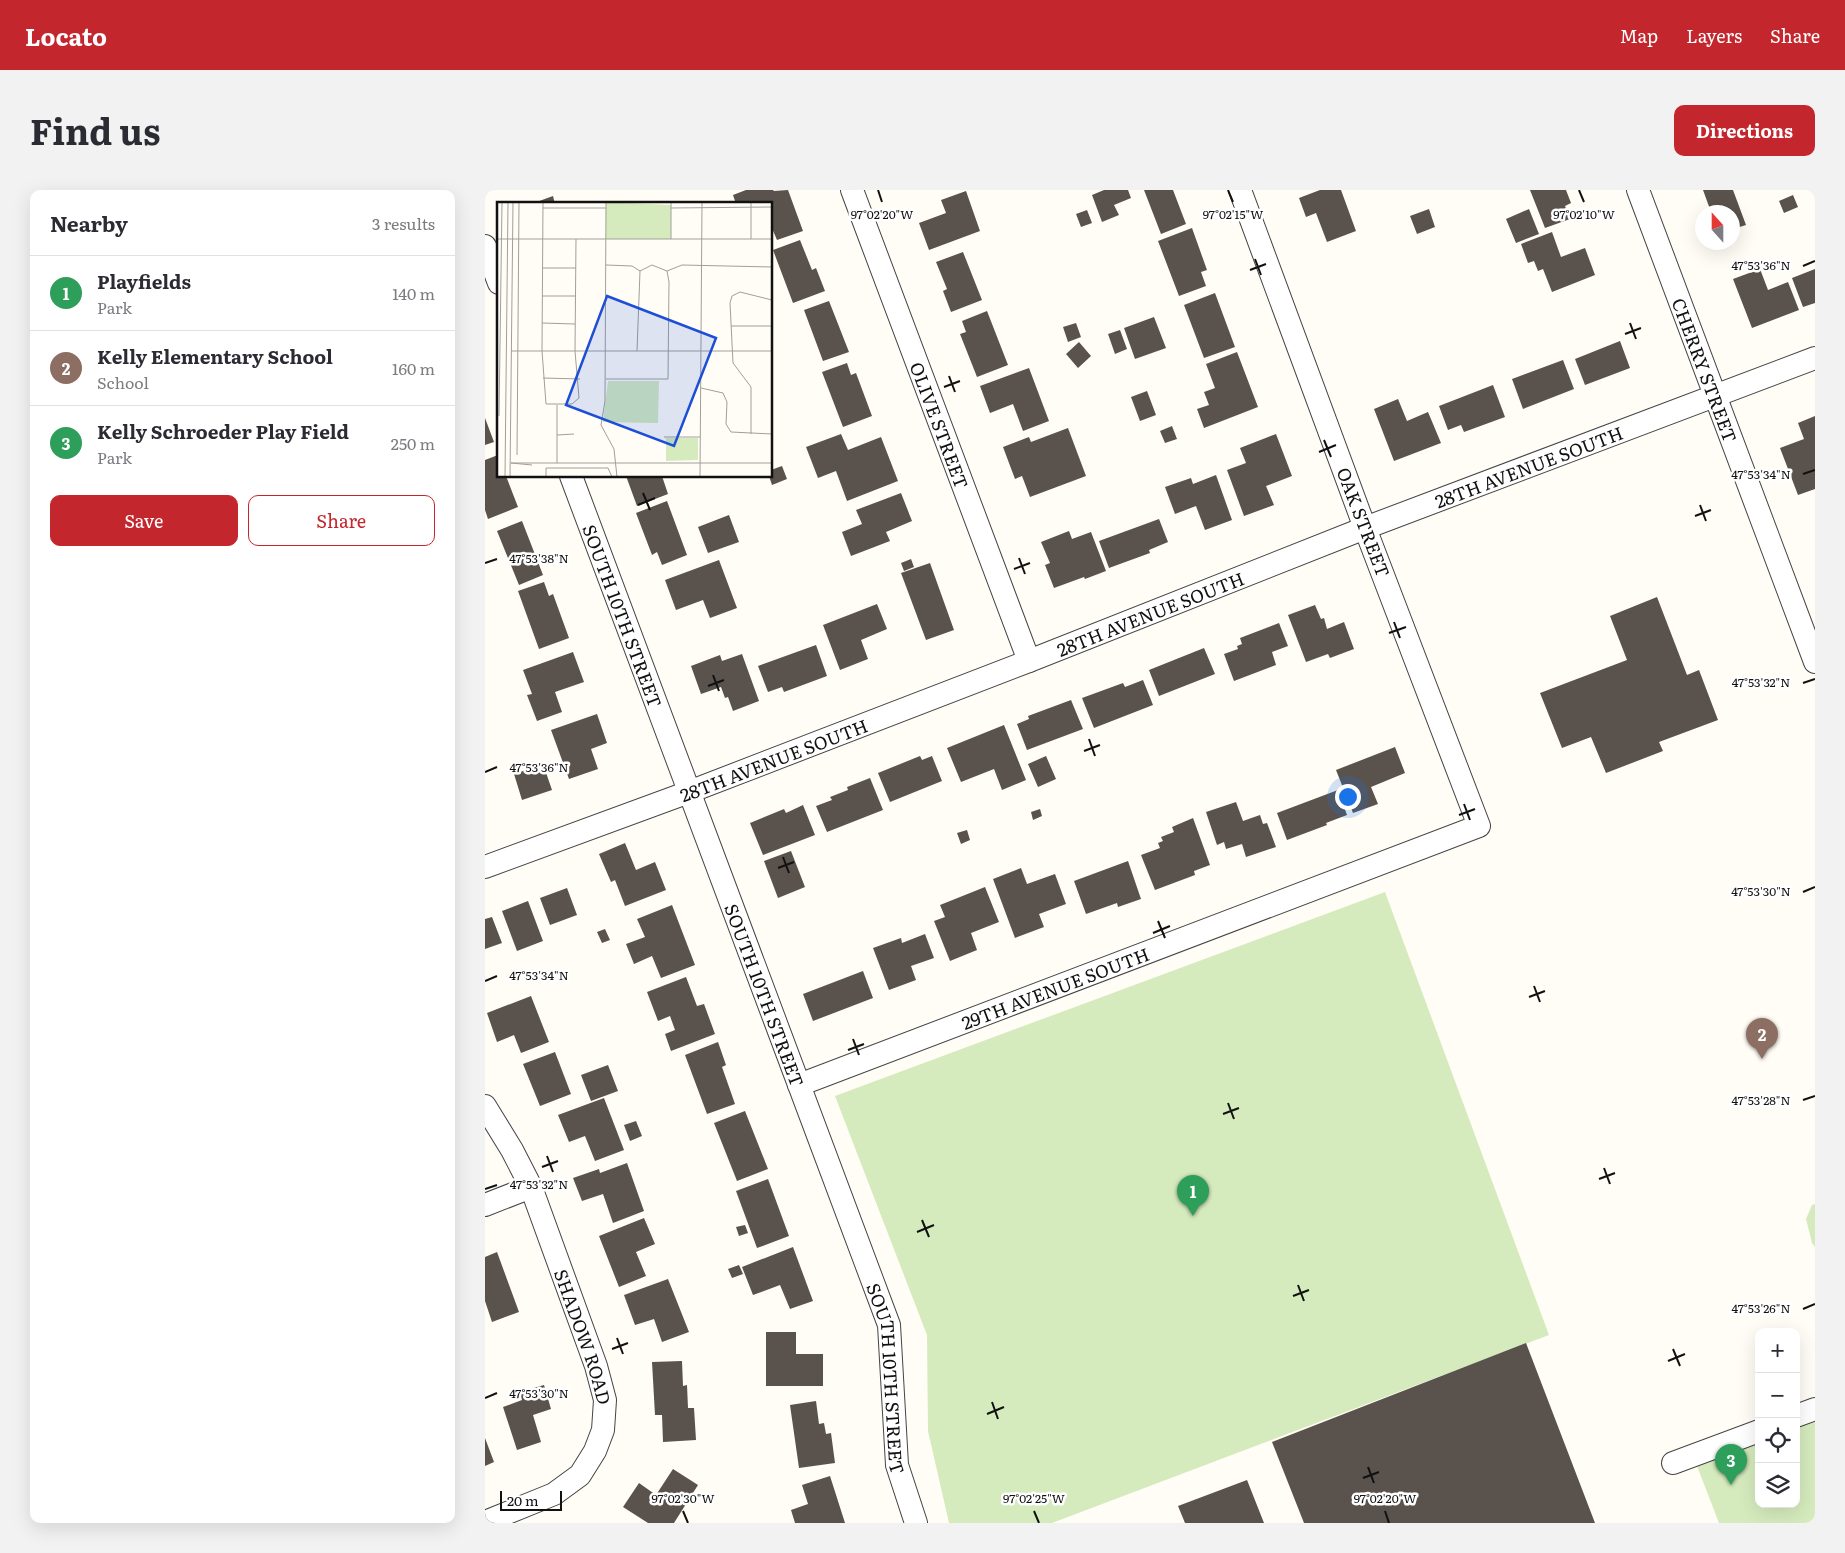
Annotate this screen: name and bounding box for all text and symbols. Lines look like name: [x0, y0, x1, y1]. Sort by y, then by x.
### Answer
text: Locato: [25, 18, 107, 53]
text: Map: [1620, 22, 1658, 49]
text: Layers: [1686, 22, 1742, 49]
text: Share: [1770, 22, 1820, 49]
text: Find us: [30, 104, 160, 156]
button: Directions: [1674, 105, 1815, 156]
inset map: [497, 202, 773, 478]
text: 97°02'20"W: [851, 205, 913, 223]
text: 97°02'15"W: [1203, 205, 1263, 223]
text: 97°02'10"W: [1553, 205, 1615, 223]
north arrow: [1695, 205, 1740, 250]
text: Nearby: [50, 207, 128, 238]
text: 3 results: [372, 211, 435, 235]
text: 47°53'36"N: [1731, 256, 1791, 274]
text: Playfields: [97, 267, 191, 295]
text: 1: [63, 281, 69, 305]
text: 140 m: [392, 281, 435, 305]
street label: CHERRY STREET: [1666, 294, 1745, 446]
text: Park: [97, 295, 132, 319]
text: Kelly Elementary School: [97, 342, 333, 370]
text: 2: [62, 356, 70, 380]
text: 160 m: [392, 356, 435, 380]
street label: OLIVE STREET: [904, 358, 976, 492]
text: School: [97, 370, 149, 394]
text: Kelly Schroeder Play Field: [97, 417, 349, 445]
street label: 28TH AVENUE SOUTH: [1431, 418, 1627, 514]
text: 3: [62, 431, 70, 455]
text: 250 m: [391, 431, 435, 455]
text: Park: [97, 445, 132, 469]
street label: OAK STREET: [1331, 463, 1397, 581]
text: 47°53'34"N: [1731, 465, 1791, 483]
button: Save: [50, 495, 238, 546]
button: Share: [248, 495, 435, 546]
street label: SOUTH 10TH STREET: [577, 520, 670, 711]
text: 47°53'38"N: [509, 549, 569, 567]
street label: 28TH AVENUE SOUTH: [1053, 564, 1248, 662]
text: 47°53'32"N: [1732, 673, 1790, 691]
street label: 28TH AVENUE SOUTH: [676, 711, 871, 808]
text: 47°53'36"N: [509, 758, 569, 776]
your location: [1335, 784, 1361, 810]
text: 47°53'30"N: [1731, 882, 1791, 900]
street label: SOUTH 10TH STREET: [719, 900, 812, 1090]
street label: 29TH AVENUE SOUTH: [957, 939, 1153, 1035]
text: 47°53'34"N: [509, 966, 569, 984]
pin: 2: [1746, 1018, 1778, 1059]
text: 47°53'28"N: [1732, 1091, 1791, 1109]
text: 47°53'32"N: [510, 1175, 568, 1193]
pin: 1: [1177, 1175, 1209, 1216]
street label: SHADOW ROAD: [548, 1265, 619, 1407]
street label: SOUTH 10TH STREET: [861, 1279, 913, 1478]
text: 47°53'26"N: [1732, 1299, 1790, 1317]
map controls: [1755, 1328, 1800, 1508]
button: +: [1755, 1328, 1800, 1373]
button: −: [1755, 1373, 1800, 1418]
text: 47°53'30"N: [509, 1384, 569, 1402]
button: locate: [1755, 1418, 1800, 1463]
pin: 3: [1715, 1444, 1747, 1485]
button: layers: [1755, 1463, 1800, 1508]
scale bar: [500, 1488, 563, 1511]
text: 97°02'30"W: [651, 1489, 715, 1507]
text: 97°02'25"W: [1003, 1489, 1065, 1507]
text: 97°02'20"W: [1354, 1489, 1416, 1507]
text: 20 m: [507, 1490, 539, 1510]

